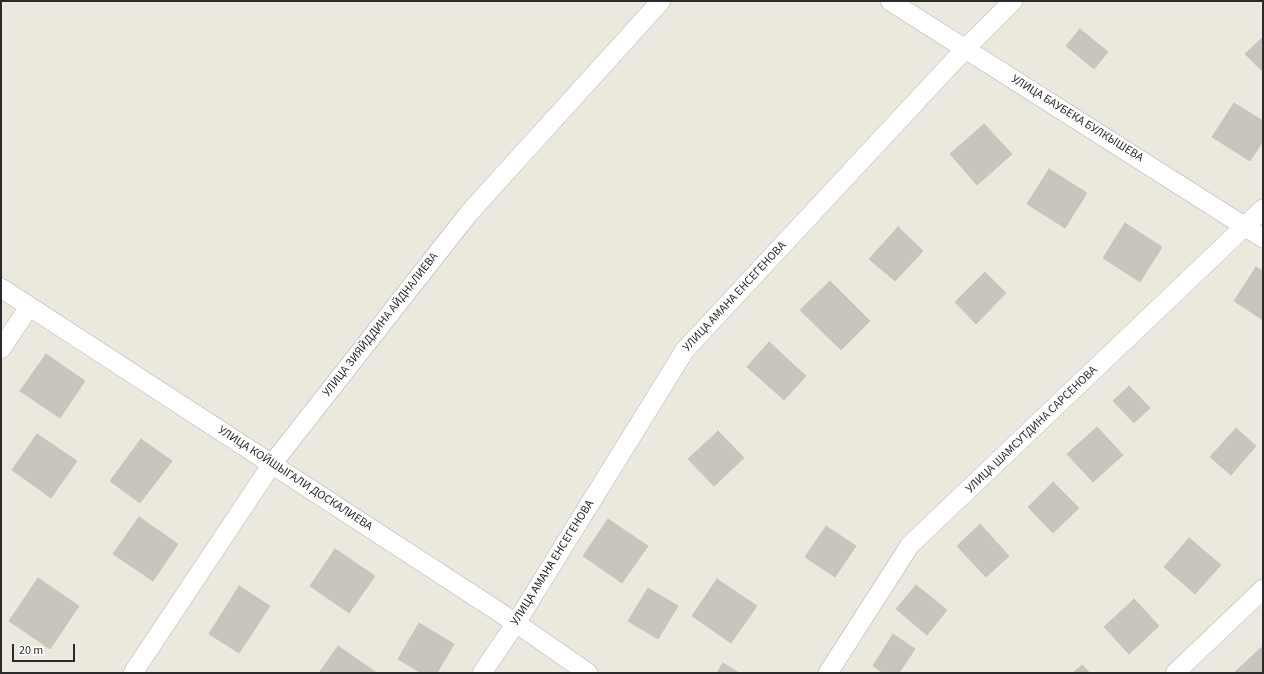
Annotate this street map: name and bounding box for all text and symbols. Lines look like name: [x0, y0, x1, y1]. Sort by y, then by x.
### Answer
street label: УЛИЦА БАУБЕКА БУЛКЫШЕВА: [1008, 72, 1146, 166]
street label: УЛИЦА АМАНА ЕНСЕГЕНОВА: [680, 239, 790, 355]
street label: УЛИЦА ЗИЯЙДДИНА АЙДНАЛИЕВА: [320, 250, 442, 400]
street label: УЛИЦА ШАМСУТДИНА САРСЕНОВА: [963, 363, 1101, 497]
street label: УЛИЦА КОЙШЫГАЛИ ДОСКАЛИЕВА: [215, 424, 375, 534]
street label: УЛИЦА АМАНА ЕНСЕГЕНОВА: [508, 498, 598, 628]
scale bar: [14, 636, 77, 662]
text: 20 m: [19, 642, 43, 659]

